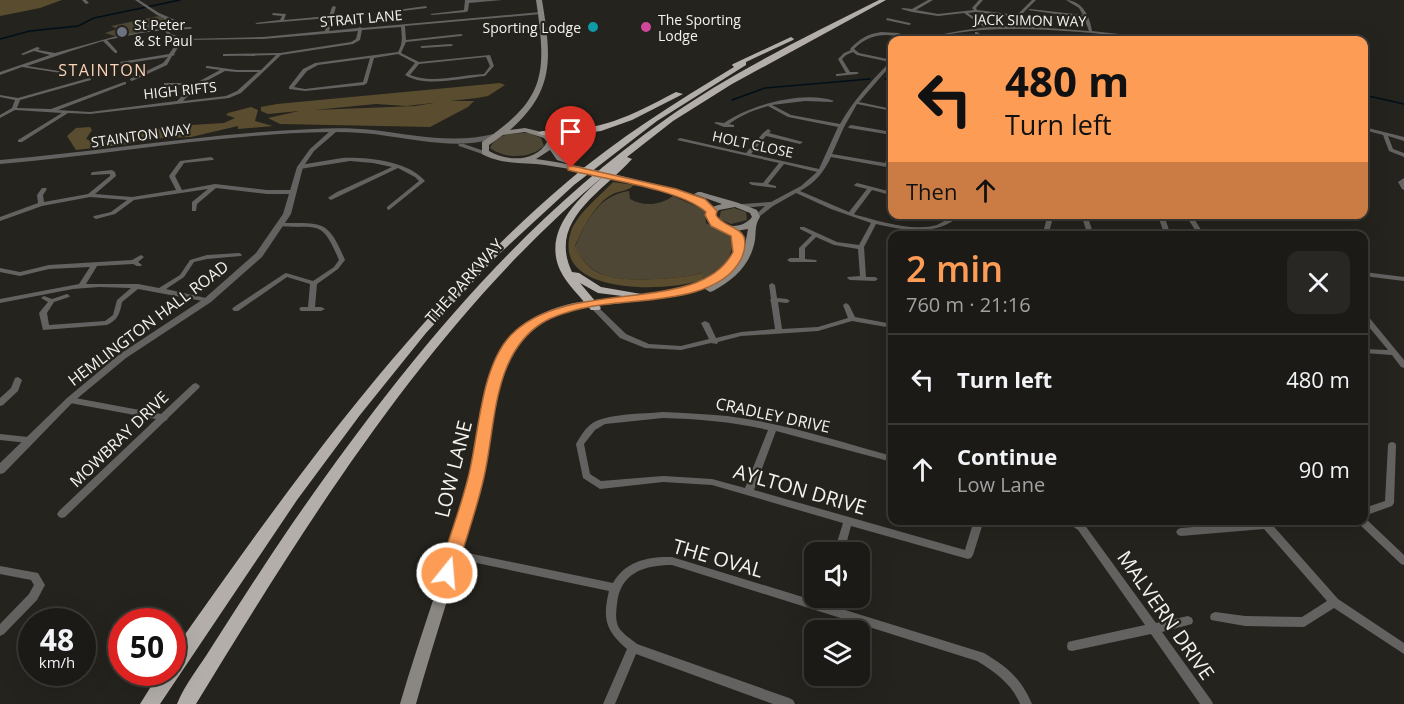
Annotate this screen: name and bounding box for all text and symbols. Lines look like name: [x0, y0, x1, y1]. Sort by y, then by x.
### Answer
street label: STRAIT LANE: [319, 5, 403, 31]
street label: JACK SIMON WAY: [972, 9, 1087, 30]
place label: The Sporting Lodge: [658, 10, 741, 45]
place label: St Peter & St Paul: [134, 15, 192, 50]
place label: Sporting Lodge: [483, 18, 581, 37]
marker: Sporting Lodge: [586, 20, 600, 34]
marker: The Sporting Lodge: [639, 20, 653, 34]
marker: St Peter & St Paul: [115, 25, 129, 39]
text: 480 m: [1005, 52, 1129, 109]
district label: STAINTON: [58, 59, 148, 81]
icon: left: [906, 60, 984, 138]
street label: HIGH RIFTS: [142, 77, 218, 103]
pin: [545, 106, 596, 168]
text: Turn left: [1005, 106, 1112, 143]
icon: arrive: [554, 115, 587, 148]
street label: STAINTON WAY: [90, 119, 193, 151]
street label: HOLT CLOSE: [711, 126, 795, 162]
icon: ahead: [969, 174, 1002, 207]
text: Then: [906, 176, 957, 206]
street label: THE PARKWAY: [420, 234, 508, 328]
text: 2 min: [906, 244, 1003, 293]
button: close: [1287, 251, 1350, 314]
street label: HEMLINGTON HALL ROAD: [63, 255, 233, 391]
text: 760 m · 21:16: [906, 291, 1031, 318]
icon: left: [906, 363, 939, 396]
text: Turn left: [957, 364, 1052, 394]
text: 480 m: [1286, 364, 1350, 394]
street label: MOWBRAY DRIVE: [65, 386, 173, 492]
street label: CRADLEY DRIVE: [714, 392, 832, 438]
street label: LOW LANE: [428, 418, 478, 520]
text: Continue: [957, 441, 1057, 471]
icon: ahead: [906, 453, 939, 486]
text: 90 m: [1299, 454, 1350, 484]
street label: AYLTON DRIVE: [731, 457, 869, 521]
text: Low Lane: [957, 471, 1045, 498]
street label: THE OVAL: [670, 532, 766, 584]
position arrow: [415, 541, 479, 605]
map controls: [804, 542, 870, 686]
button: sound: [804, 542, 870, 608]
street label: MALVERN DRIVE: [1111, 545, 1221, 685]
speed limit sign: 50: [108, 608, 186, 686]
text: 48: [40, 619, 74, 660]
button: layers: [804, 620, 870, 686]
text: km/h: [39, 652, 75, 672]

